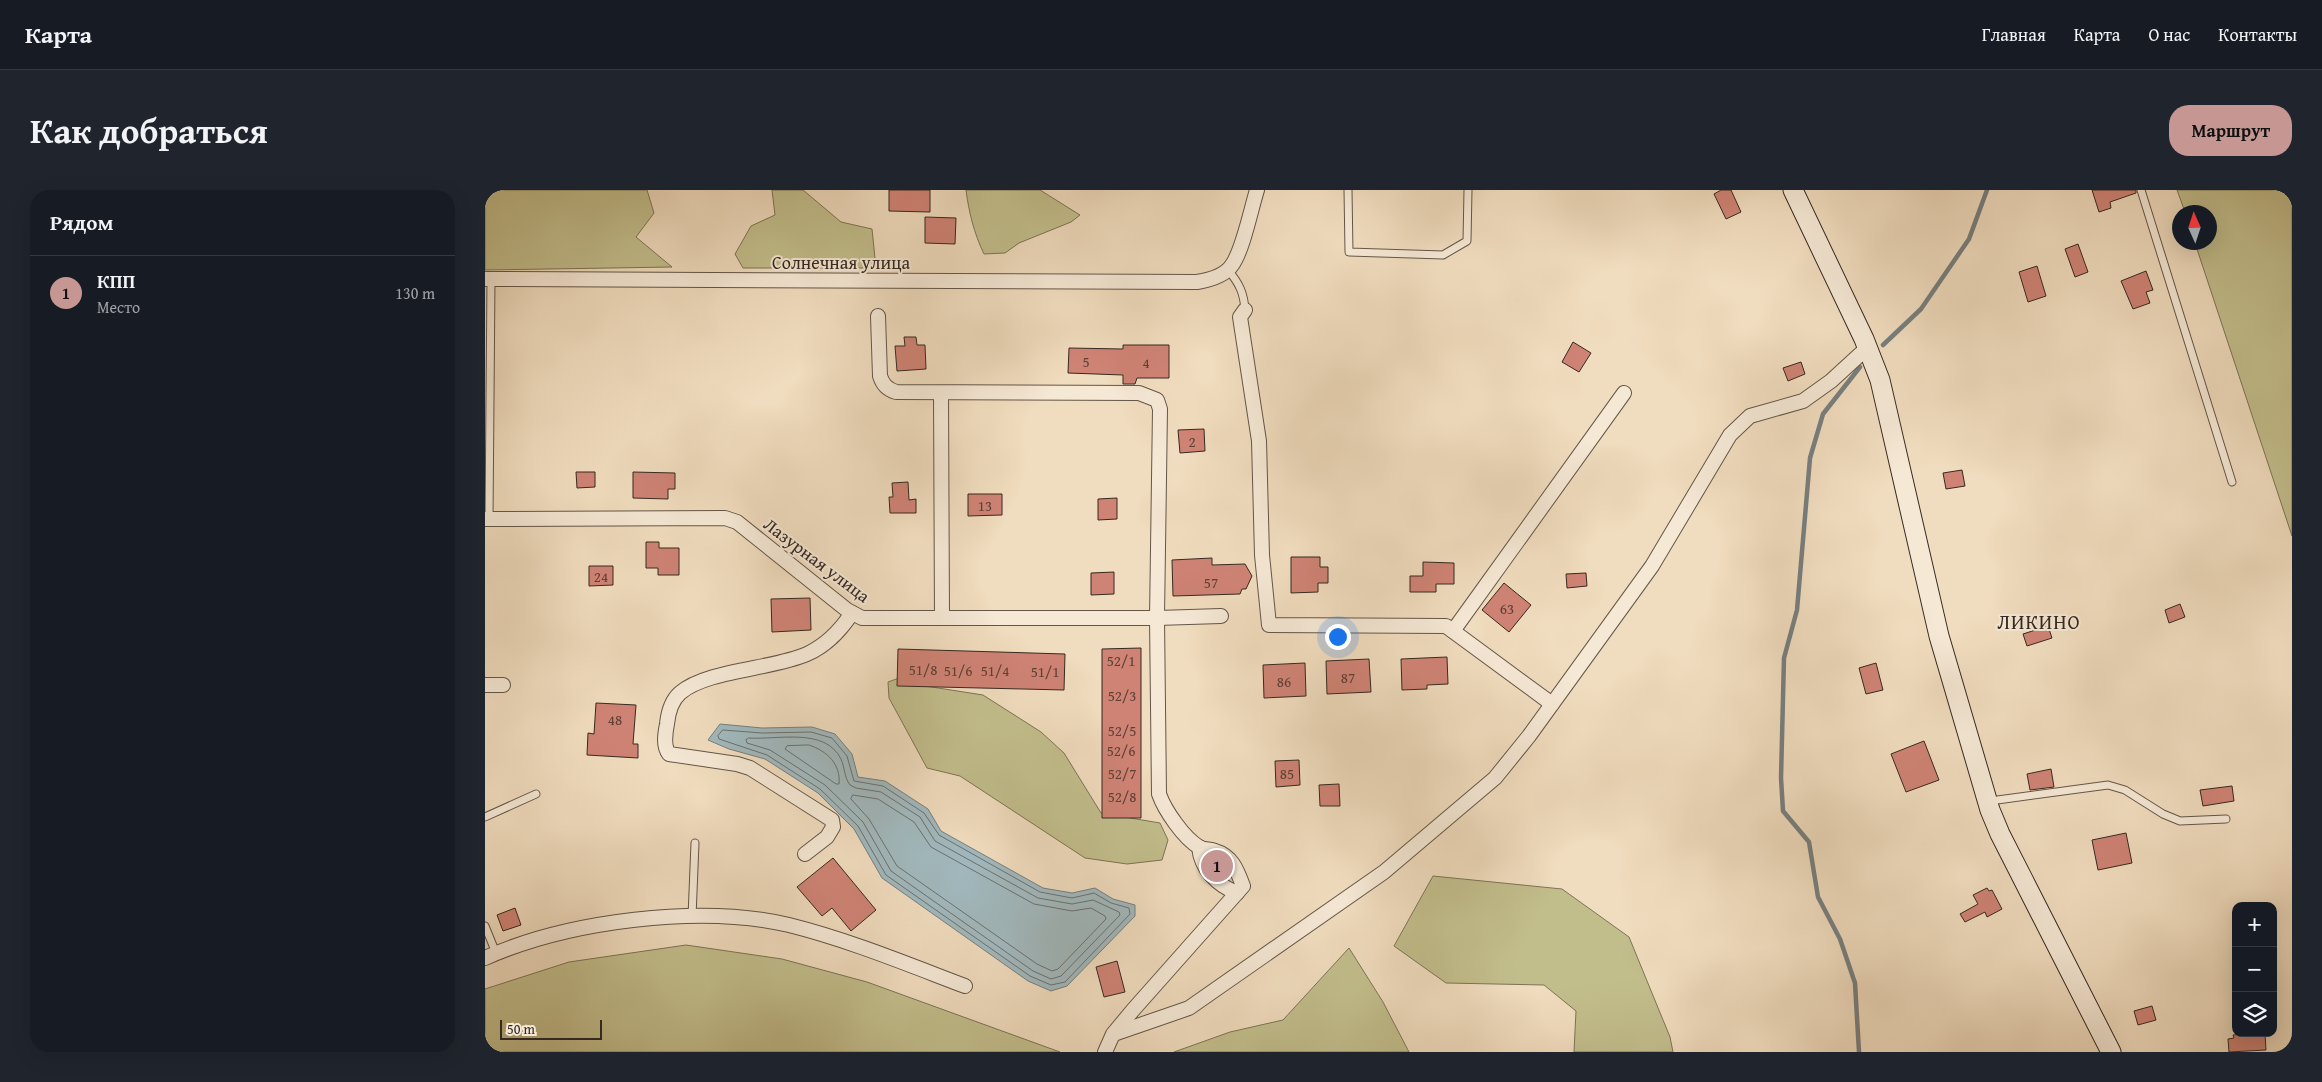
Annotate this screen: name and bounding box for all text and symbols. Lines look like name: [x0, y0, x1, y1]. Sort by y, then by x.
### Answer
text: Карта: [25, 17, 92, 52]
text: Главная: [1982, 21, 2046, 48]
text: Карта: [2074, 21, 2120, 48]
text: О нас: [2148, 21, 2190, 48]
text: Контакты: [2218, 21, 2297, 48]
text: Как добраться: [30, 105, 268, 156]
button: Маршрут: [2169, 105, 2292, 156]
north arrow: [2172, 205, 2217, 250]
text: Рядом: [50, 207, 113, 238]
street label: Солнечная улица: [772, 249, 910, 276]
text: КПП: [97, 267, 135, 295]
text: 1: [62, 281, 70, 305]
text: 130 m: [395, 281, 435, 305]
text: Место: [97, 295, 140, 319]
house number: 5: [1082, 351, 1090, 372]
house number: 4: [1142, 352, 1150, 373]
house number: 2: [1188, 431, 1196, 452]
house number: 13: [978, 495, 992, 516]
street label: Лазурная улица: [758, 511, 876, 609]
house number: 24: [594, 566, 608, 587]
house number: 57: [1204, 572, 1218, 593]
house number: 63: [1500, 598, 1514, 619]
district label: ЛИКИНО: [1997, 607, 2081, 636]
your location: [1325, 624, 1351, 650]
house number: 52/1: [1107, 650, 1135, 671]
house number: 51/8: [909, 659, 937, 680]
house number: 51/6: [944, 660, 972, 681]
house number: 51/4: [981, 660, 1009, 681]
house number: 51/1: [1031, 661, 1059, 682]
house number: 87: [1341, 667, 1355, 688]
house number: 86: [1277, 671, 1291, 692]
house number: 52/3: [1108, 685, 1136, 706]
house number: 48: [608, 709, 622, 730]
house number: 52/5: [1108, 720, 1136, 741]
house number: 52/6: [1107, 740, 1135, 761]
house number: 52/7: [1108, 763, 1136, 784]
house number: 85: [1280, 763, 1294, 784]
house number: 52/8: [1108, 786, 1136, 807]
pin: 1: [1201, 847, 1233, 885]
map controls: [2232, 902, 2277, 1037]
button: +: [2232, 902, 2277, 947]
button: −: [2232, 947, 2277, 992]
button: layers: [2232, 992, 2277, 1037]
scale bar: [500, 1017, 603, 1040]
text: 50 m: [507, 1019, 535, 1039]

